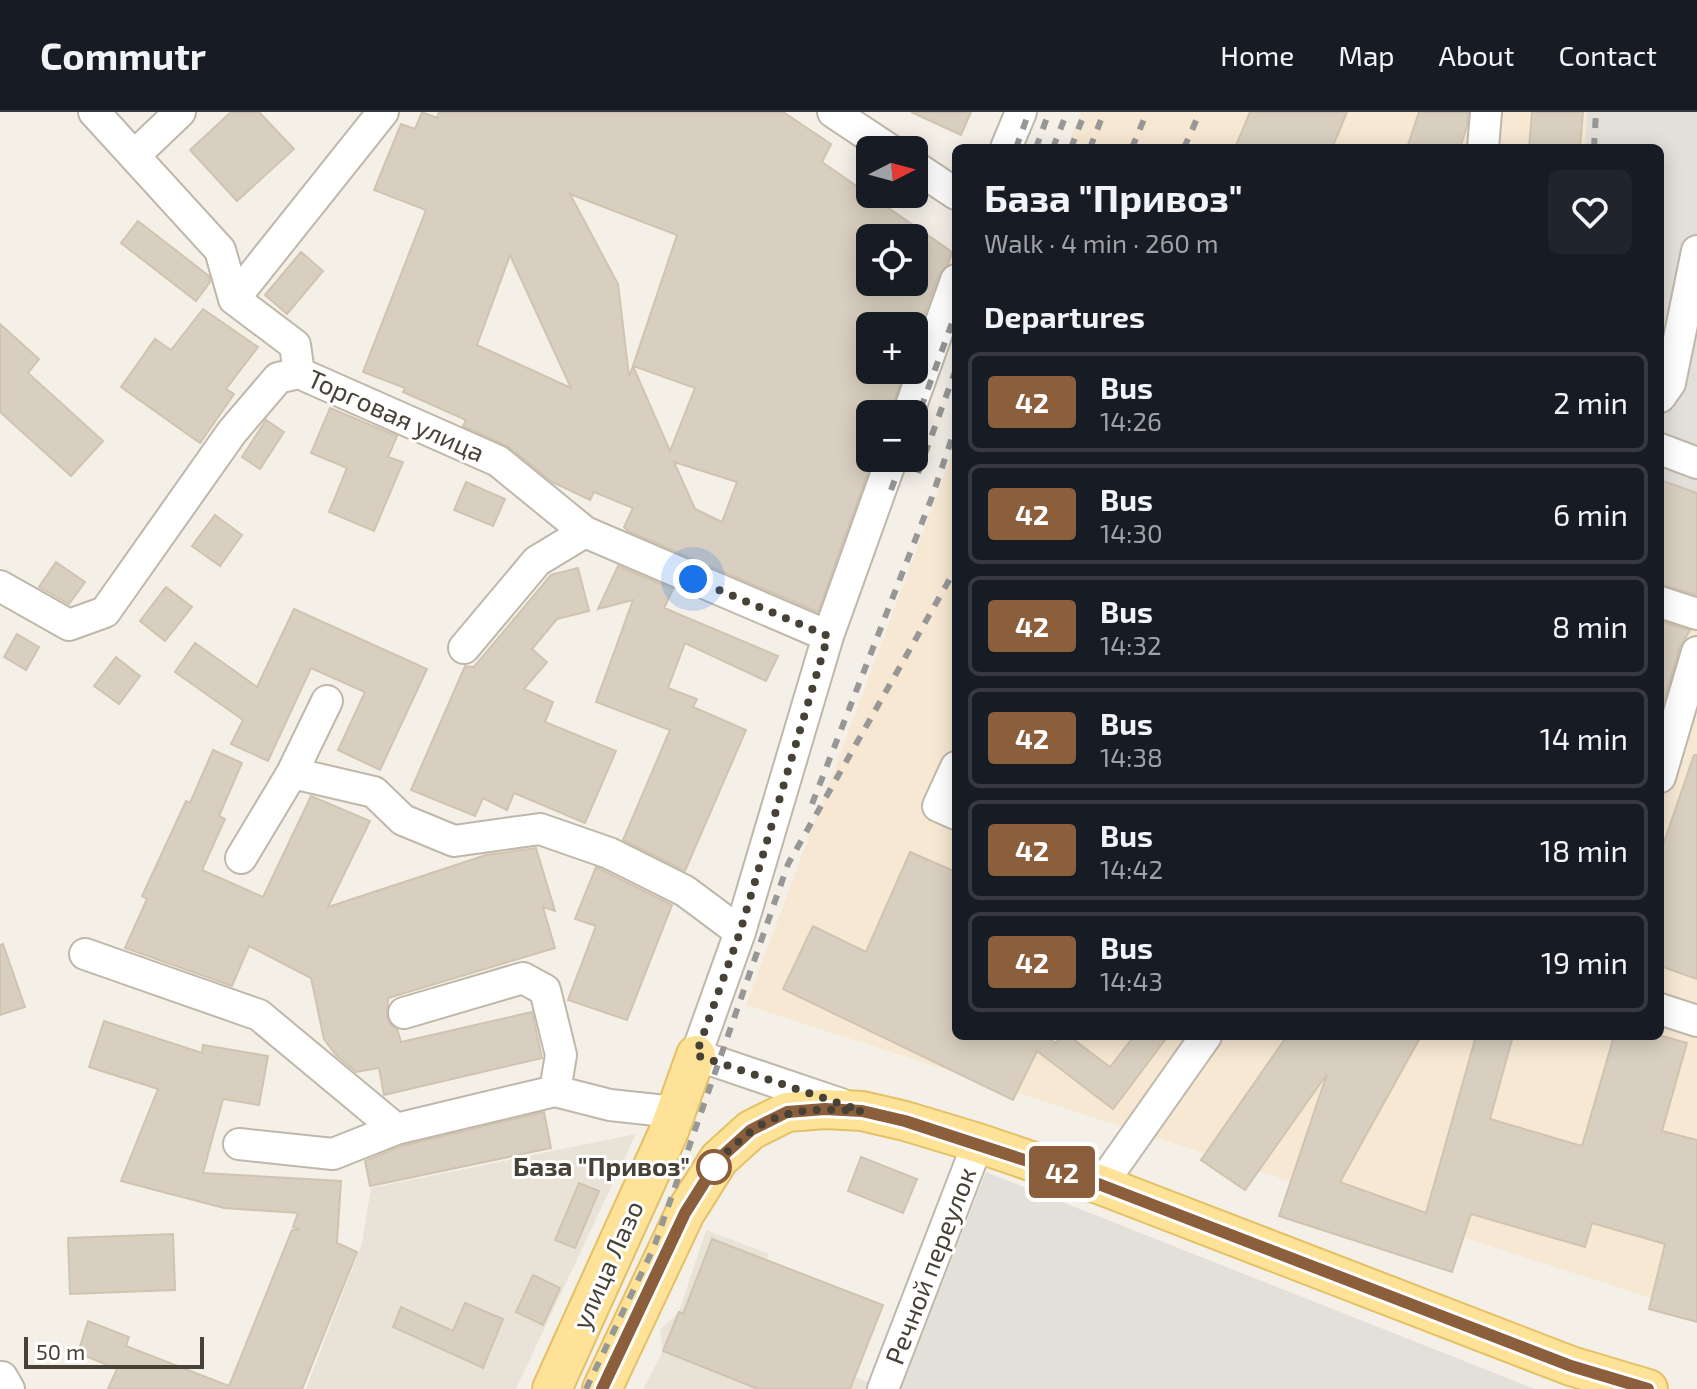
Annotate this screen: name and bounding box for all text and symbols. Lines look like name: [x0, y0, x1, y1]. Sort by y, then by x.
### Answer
text: Commutr: [40, 32, 206, 78]
text: Home: [1220, 38, 1294, 72]
text: Map: [1338, 38, 1395, 72]
text: About: [1439, 38, 1514, 72]
text: Contact: [1558, 38, 1657, 72]
north arrow: [856, 136, 928, 208]
map controls: [856, 136, 928, 472]
button: heart: [1548, 170, 1632, 254]
text: База "Привоз": [984, 174, 1243, 220]
button: locate: [856, 224, 928, 296]
text: Walk · 4 min · 260 m: [984, 227, 1219, 258]
text: Departures: [984, 298, 1145, 334]
button: +: [856, 312, 928, 384]
street label: Торговая улица: [303, 362, 490, 468]
text: Bus: [1100, 369, 1153, 405]
text: 2 min: [1553, 384, 1628, 420]
text: 42: [1015, 385, 1049, 419]
button: −: [856, 400, 928, 472]
text: 14:26: [1100, 405, 1162, 436]
text: Bus: [1100, 481, 1153, 517]
text: 6 min: [1553, 496, 1628, 532]
text: 42: [1015, 497, 1049, 531]
text: 14:30: [1100, 517, 1163, 548]
your location: [673, 559, 713, 599]
text: Bus: [1100, 593, 1153, 629]
text: 8 min: [1552, 608, 1628, 644]
text: 42: [1015, 609, 1049, 643]
text: 14:32: [1100, 629, 1162, 660]
text: Bus: [1100, 705, 1153, 741]
text: 14 min: [1540, 720, 1628, 756]
text: 42: [1015, 721, 1049, 755]
text: 14:38: [1100, 741, 1163, 772]
text: Bus: [1100, 817, 1153, 853]
text: 18 min: [1540, 832, 1628, 868]
text: 42: [1015, 833, 1049, 867]
text: 14:42: [1100, 853, 1163, 884]
text: Bus: [1100, 929, 1153, 965]
text: 19 min: [1541, 944, 1628, 980]
text: 42: [1015, 945, 1049, 979]
text: 14:43: [1100, 965, 1163, 996]
line badge: 42: [1026, 1146, 1098, 1198]
place label: База "Привоз": [513, 1150, 690, 1181]
marker: База "Привоз": [697, 1150, 731, 1184]
text: 42: [1045, 1155, 1079, 1189]
street label: Речной переулок: [878, 1162, 982, 1369]
street label: улица Лазо: [565, 1195, 650, 1334]
scale bar: [24, 1333, 204, 1369]
text: 50 m: [36, 1338, 85, 1364]

